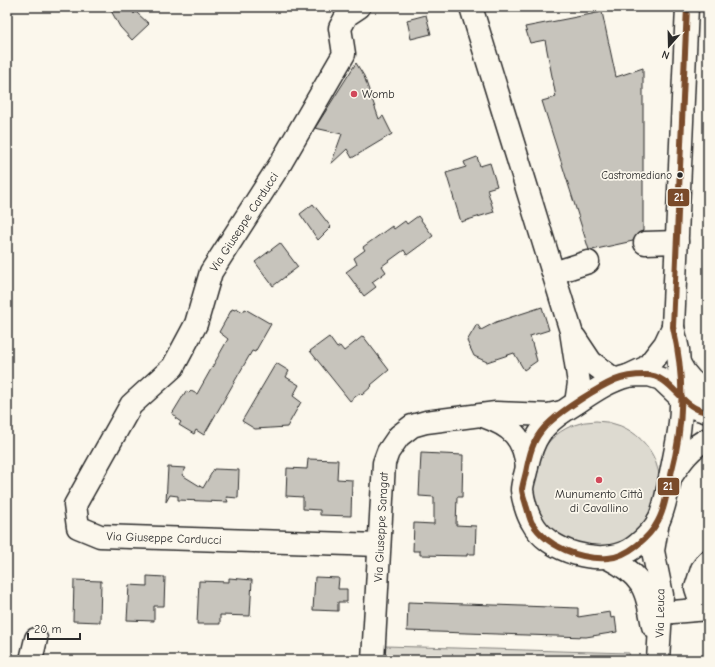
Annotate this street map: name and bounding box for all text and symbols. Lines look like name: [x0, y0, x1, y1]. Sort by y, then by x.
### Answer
north arrow: [649, 26, 689, 66]
text: N: [660, 48, 671, 62]
place label: Womb: [362, 87, 395, 101]
marker: Womb: [349, 89, 359, 99]
place label: Castromediano: [601, 169, 672, 182]
street label: Via Giuseppe Carducci: [207, 170, 281, 274]
marker: Castromediano: [675, 170, 685, 180]
line badge: 21: [667, 188, 690, 207]
text: 21: [674, 191, 684, 204]
street label: Via Giuseppe Saragat: [371, 471, 391, 582]
marker: Munumento Città di Cavallino: [594, 475, 604, 485]
line badge: 21: [657, 477, 680, 496]
text: 21: [663, 480, 673, 493]
place label: Munumento Città di Cavallino: [555, 487, 643, 515]
street label: Via Giuseppe Carducci: [106, 529, 222, 547]
street label: Via Leuca: [653, 588, 667, 638]
scale bar: [28, 615, 80, 641]
text: 20 m: [34, 622, 62, 636]

